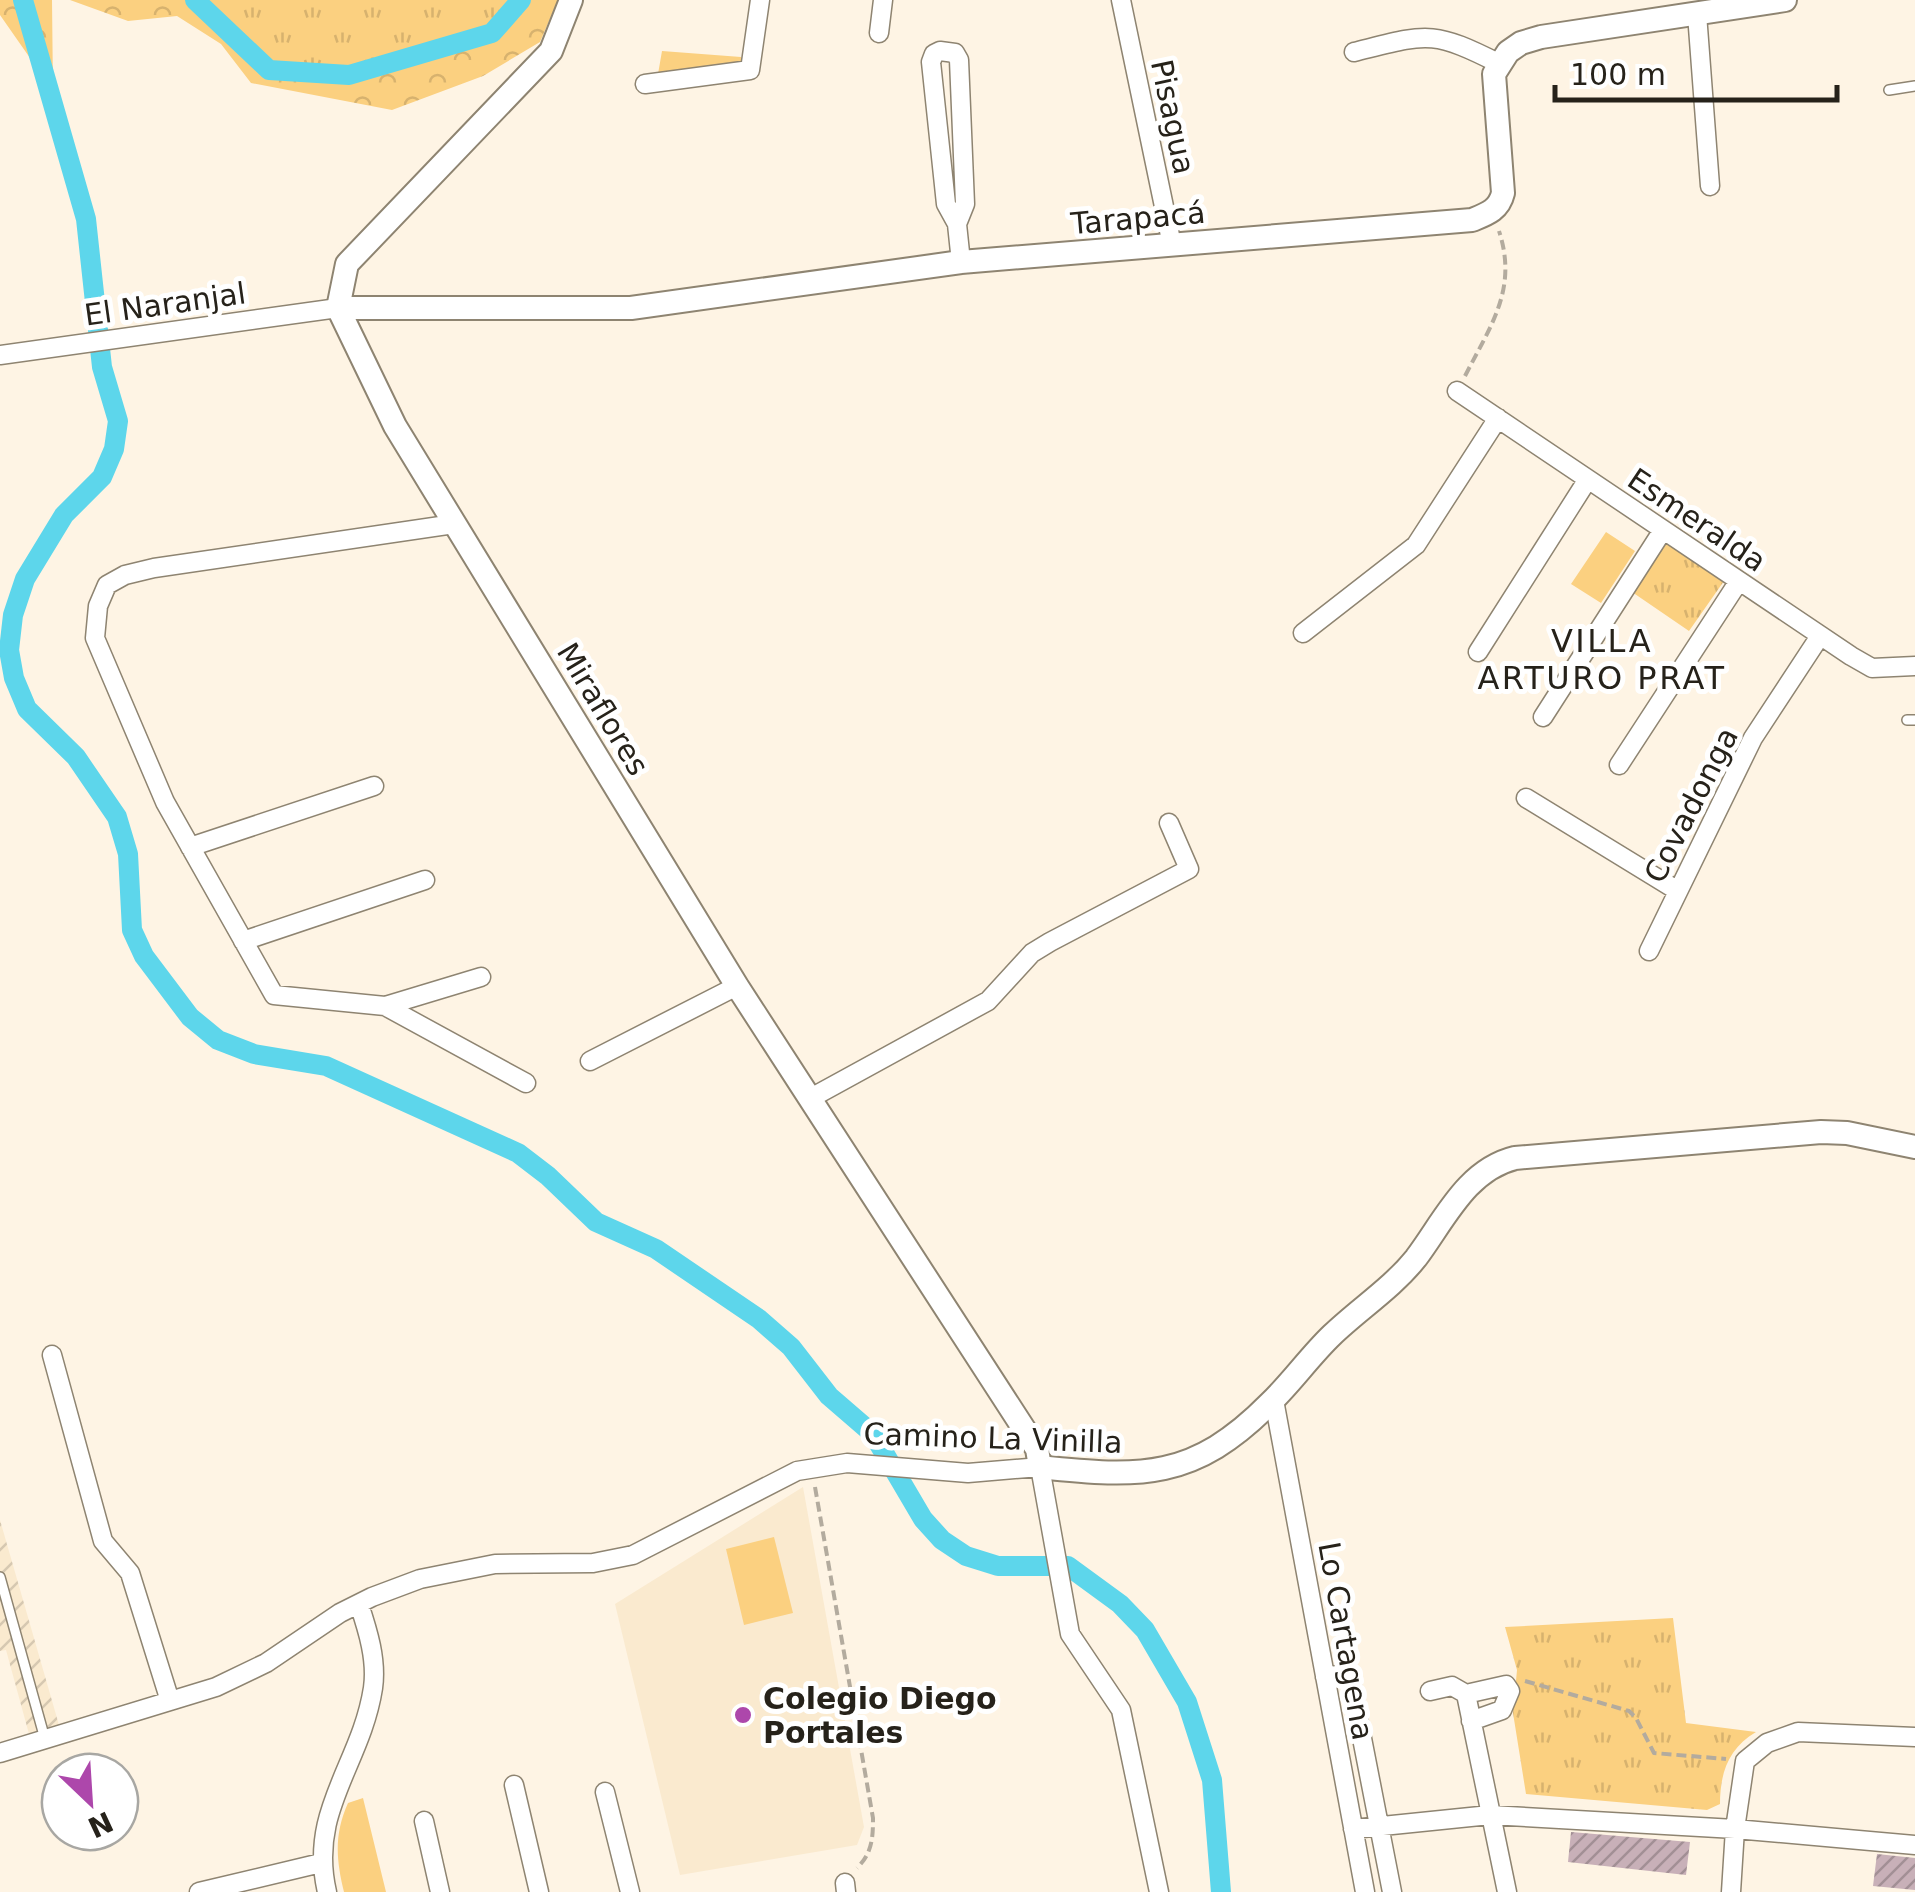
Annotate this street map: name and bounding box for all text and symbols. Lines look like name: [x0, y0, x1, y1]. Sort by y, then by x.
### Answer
scale bar: [1555, 40, 1838, 102]
street label: Pisagua: [1144, 57, 1202, 177]
text: 100 m: [1570, 57, 1666, 92]
street label: Tarapacá: [1068, 195, 1207, 241]
street label: El Naranjal: [82, 275, 248, 333]
street label: Esmeralda: [1621, 461, 1773, 579]
district label: VILLA ARTURO PRAT: [1477, 622, 1727, 697]
street label: Miraflores: [550, 637, 656, 781]
street label: Covadonga: [1637, 722, 1745, 888]
street label: Camino La Vinilla: [863, 1416, 1123, 1460]
street label: Lo Cartagena: [1311, 1539, 1381, 1743]
place label: Colegio Diego Portales: [763, 1681, 997, 1750]
marker: Colegio Diego Portales: [732, 1704, 754, 1726]
north arrow: [40, 1752, 140, 1852]
text: N: [83, 1804, 118, 1844]

